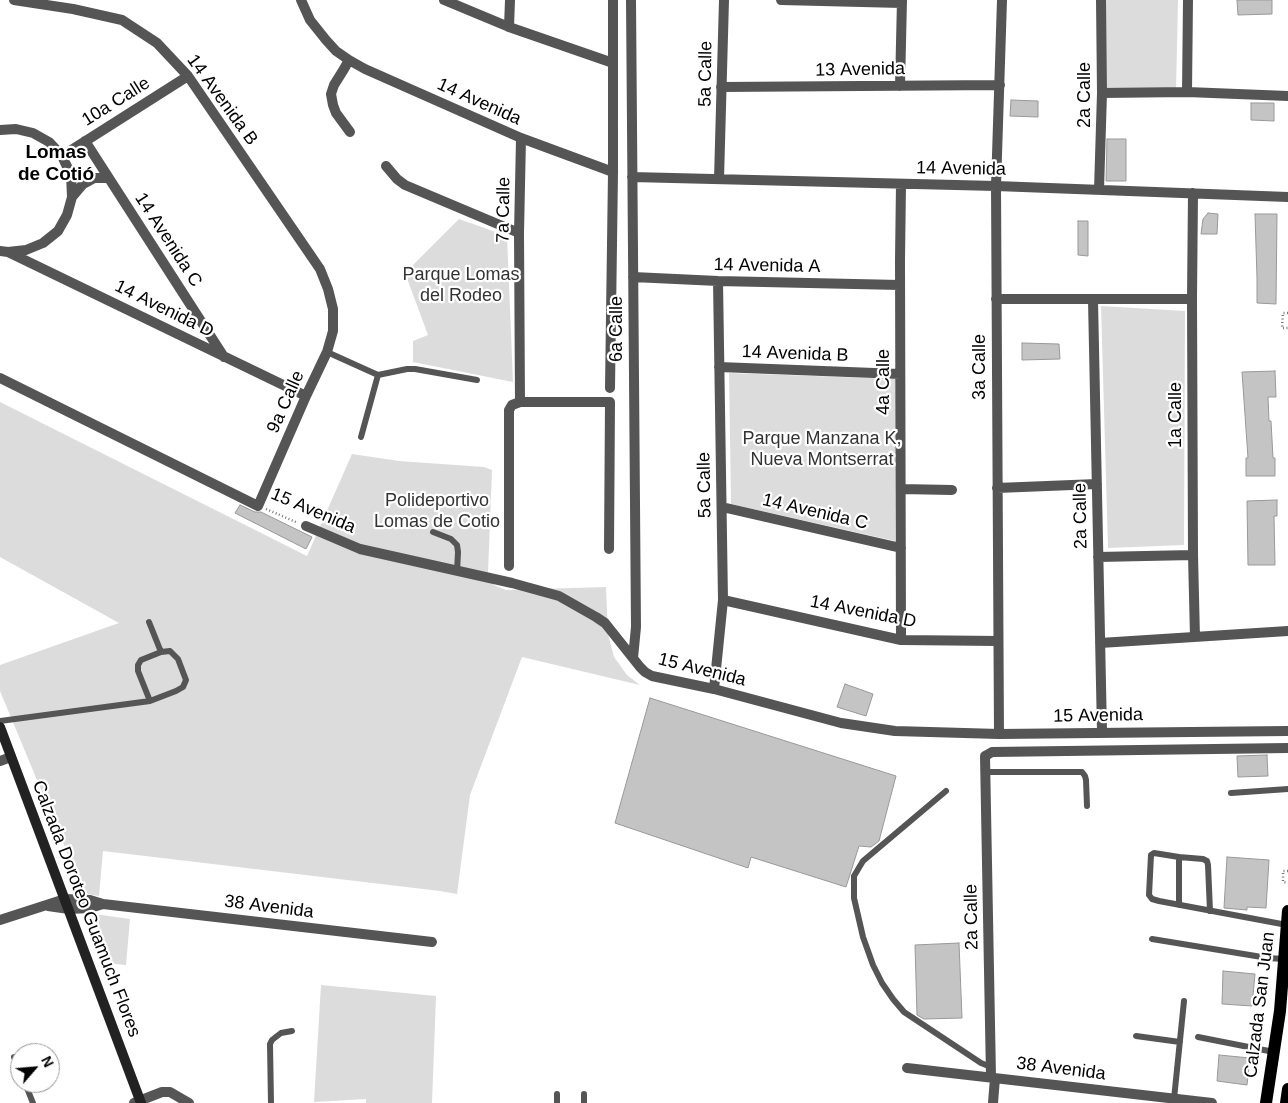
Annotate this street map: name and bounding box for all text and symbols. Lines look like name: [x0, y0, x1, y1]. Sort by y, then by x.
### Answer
street label: 5a Calle: [695, 41, 717, 107]
street label: 14 Avenida B: [182, 50, 262, 150]
street label: 13 Avenida: [815, 58, 905, 82]
street label: 2a Calle: [1074, 62, 1096, 128]
street label: 10a Calle: [78, 73, 154, 131]
street label: 14 Avenida: [434, 74, 524, 130]
district label: Lomas de Cotió: [18, 142, 94, 186]
street label: 14 Avenida: [916, 157, 1006, 181]
street label: 7a Calle: [493, 177, 515, 243]
street label: 14 Avenida C: [130, 189, 206, 291]
street label: 14 Avenida A: [713, 254, 821, 278]
park label: Parque Lomas del Rodeo: [402, 264, 520, 306]
street label: 14 Avenida D: [111, 276, 217, 342]
street label: 6a Calle: [606, 296, 628, 362]
street label: 3a Calle: [969, 334, 991, 400]
street label: 14 Avenida B: [741, 341, 849, 367]
street label: 4a Calle: [873, 349, 895, 415]
street label: 9a Calle: [263, 367, 309, 437]
street label: 1a Calle: [1165, 382, 1187, 448]
park label: Parque Manzana K, Nueva Montserrat: [742, 428, 902, 470]
street label: 5a Calle: [694, 452, 716, 518]
street label: 2a Calle: [1070, 483, 1092, 549]
street label: 15 Avenida: [267, 484, 359, 538]
street label: 14 Avenida C: [760, 489, 870, 535]
park label: Polideportivo Lomas de Cotio: [374, 490, 500, 532]
street label: 14 Avenida D: [808, 591, 918, 633]
street label: 15 Avenida: [656, 649, 748, 691]
street label: 15 Avenida: [1053, 704, 1143, 728]
street label: Calzada Doroteo Guamuch Flores: [27, 778, 145, 1040]
street label: 2a Calle: [961, 884, 983, 950]
street label: 38 Avenida: [223, 891, 315, 923]
street label: Calzada San Juan: [1240, 931, 1280, 1079]
north arrow: [10, 1043, 60, 1093]
street label: 38 Avenida: [1015, 1053, 1107, 1085]
text: N: [38, 1054, 57, 1070]

